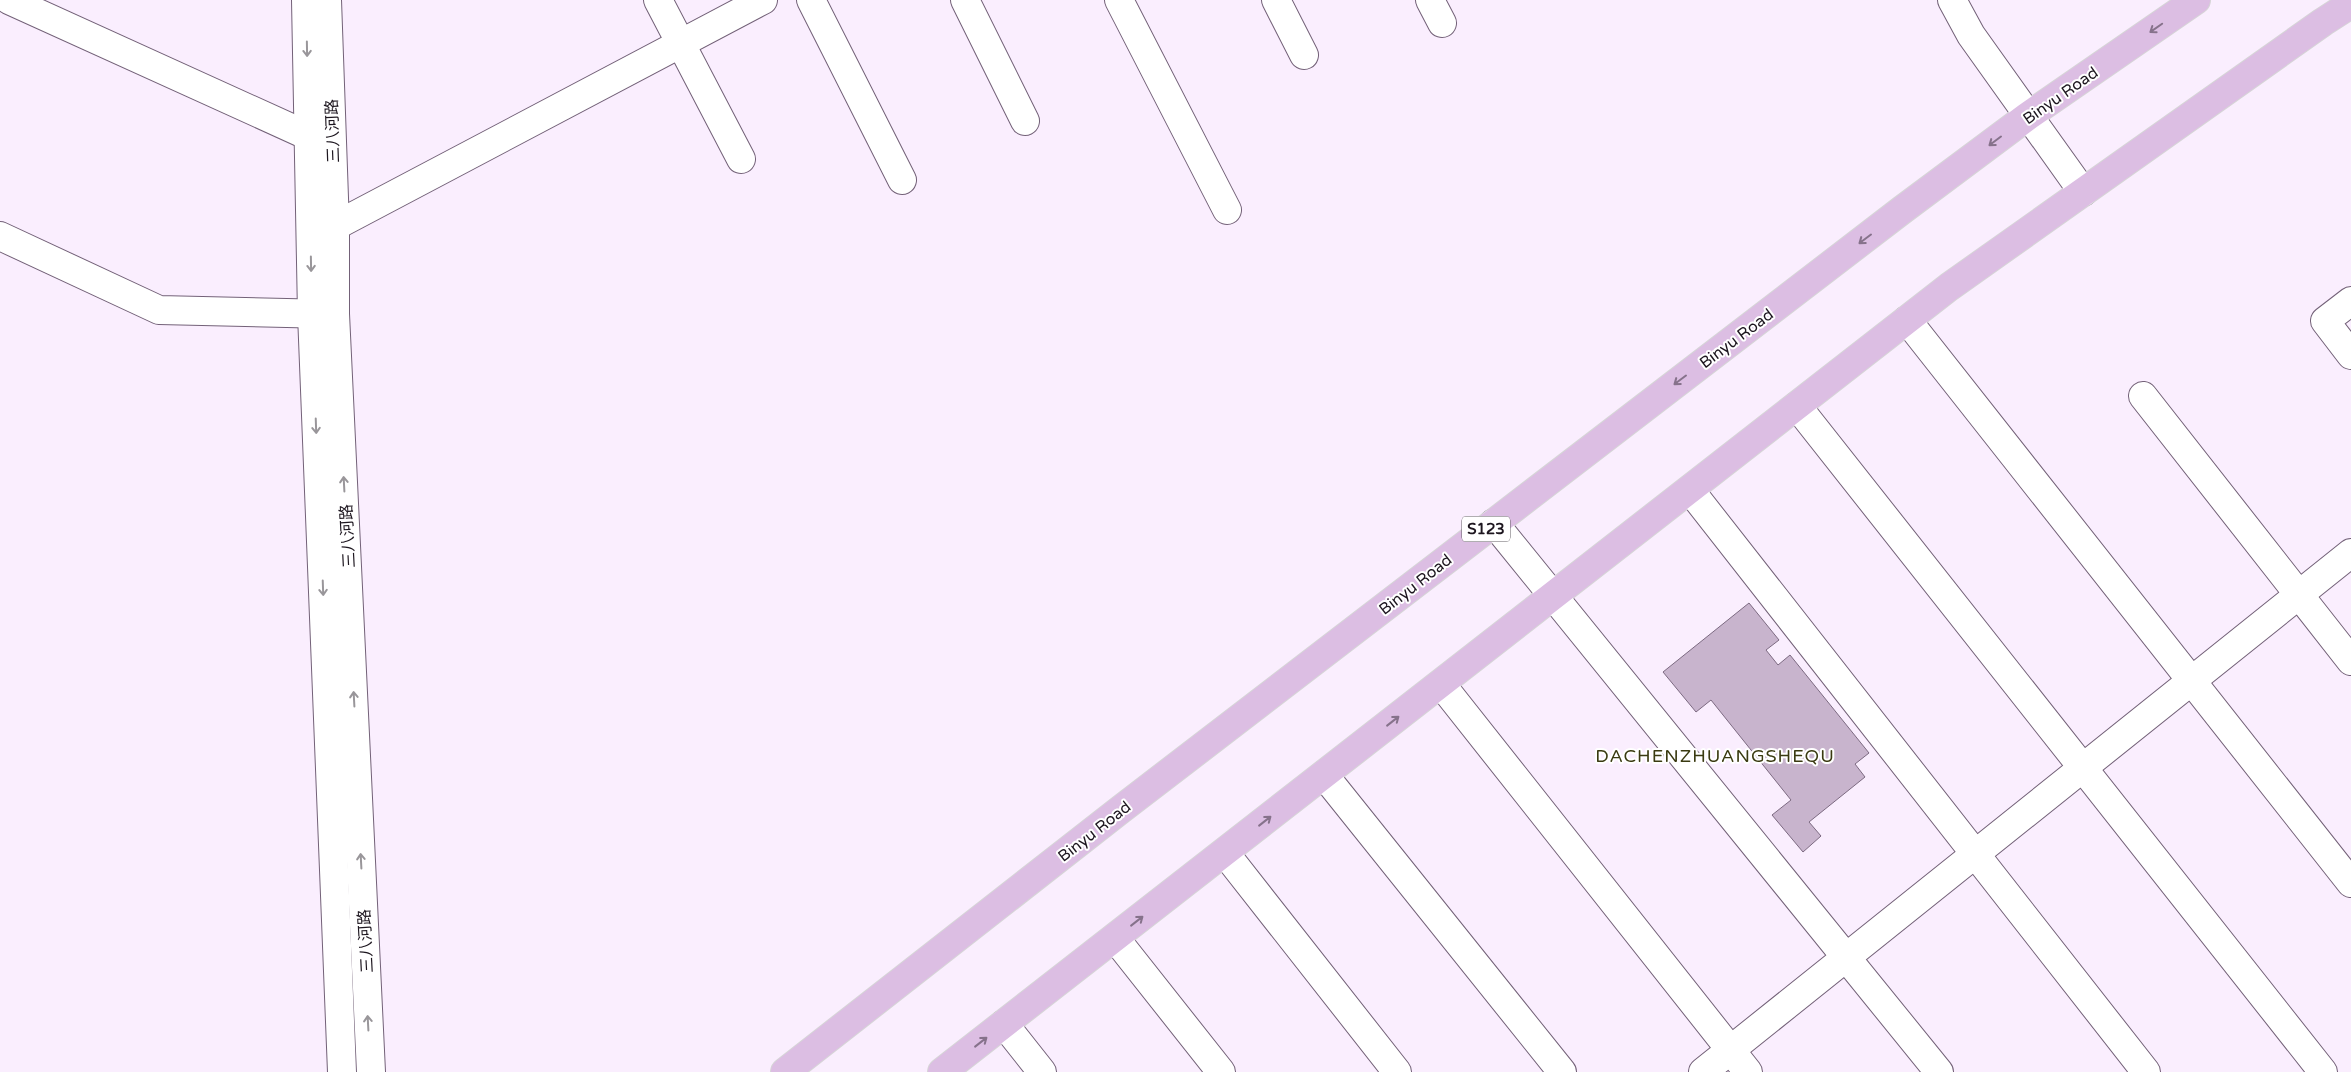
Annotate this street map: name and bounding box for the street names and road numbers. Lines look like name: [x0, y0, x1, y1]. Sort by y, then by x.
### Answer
street label: Binyu Road: [2019, 63, 2102, 129]
street label: 三八河路: [322, 99, 344, 163]
street label: Binyu Road: [1696, 305, 1777, 373]
street label: 三八河路: [336, 503, 360, 568]
road number: S123: [1462, 516, 1510, 542]
street label: Binyu Road: [1375, 550, 1456, 620]
street label: Binyu Road: [1054, 797, 1135, 867]
street label: 三八河路: [354, 908, 378, 973]

